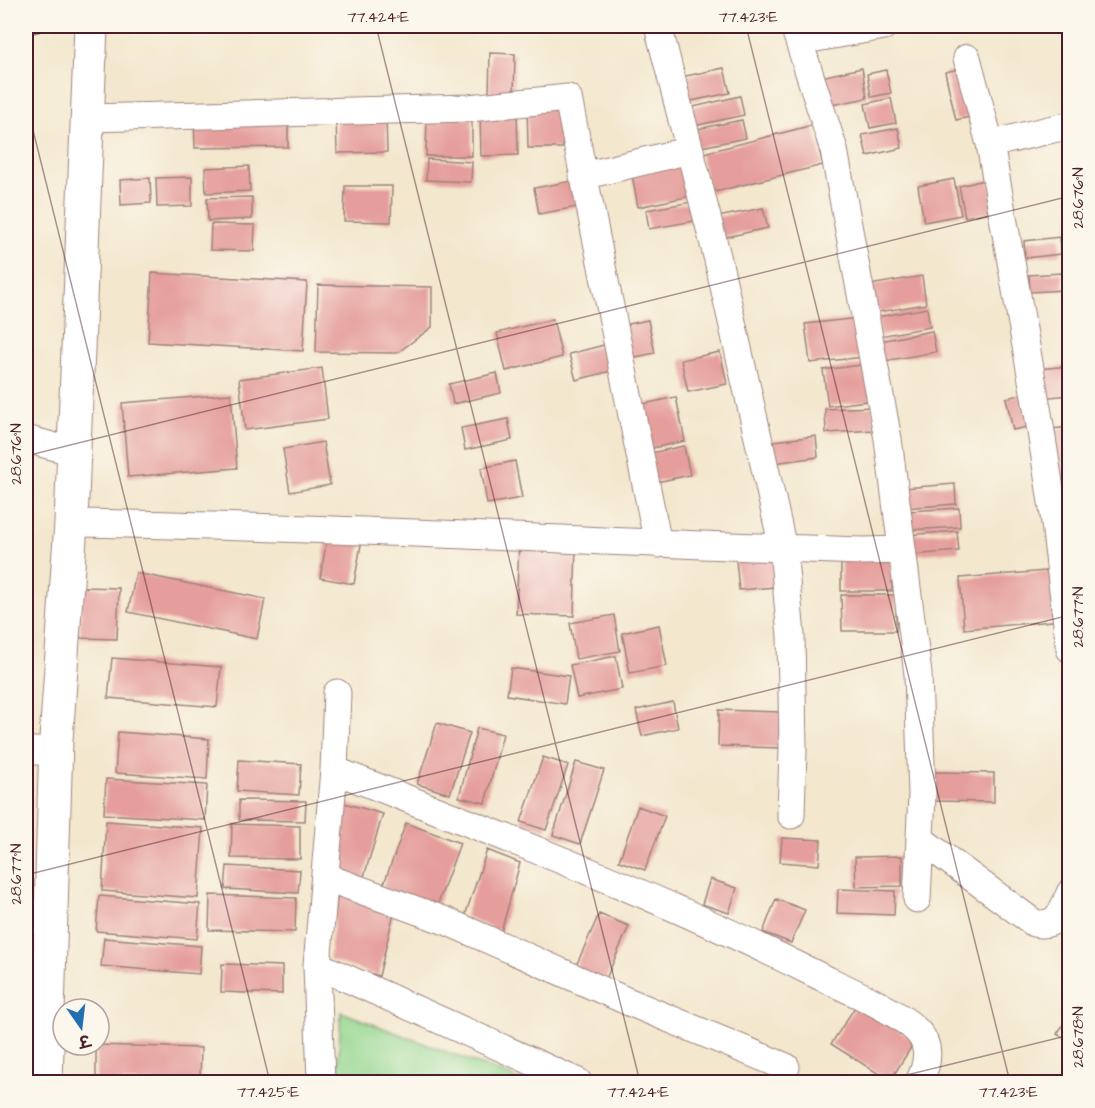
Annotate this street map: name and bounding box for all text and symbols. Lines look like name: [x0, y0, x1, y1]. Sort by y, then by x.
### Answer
text: 77.424°E: [347, 7, 409, 28]
text: 77.423°E: [718, 7, 778, 28]
text: 28.676°N: [1068, 167, 1089, 229]
text: 28.676°N: [6, 423, 27, 485]
text: 28.677°N: [1068, 587, 1089, 647]
text: 28.677°N: [6, 844, 27, 904]
north arrow: [51, 997, 111, 1057]
text: 28.678°N: [1068, 1006, 1089, 1068]
text: उ: [75, 1028, 94, 1053]
text: 77.425°E: [237, 1082, 299, 1103]
text: 77.424°E: [607, 1082, 669, 1103]
text: 77.423°E: [978, 1082, 1038, 1103]

